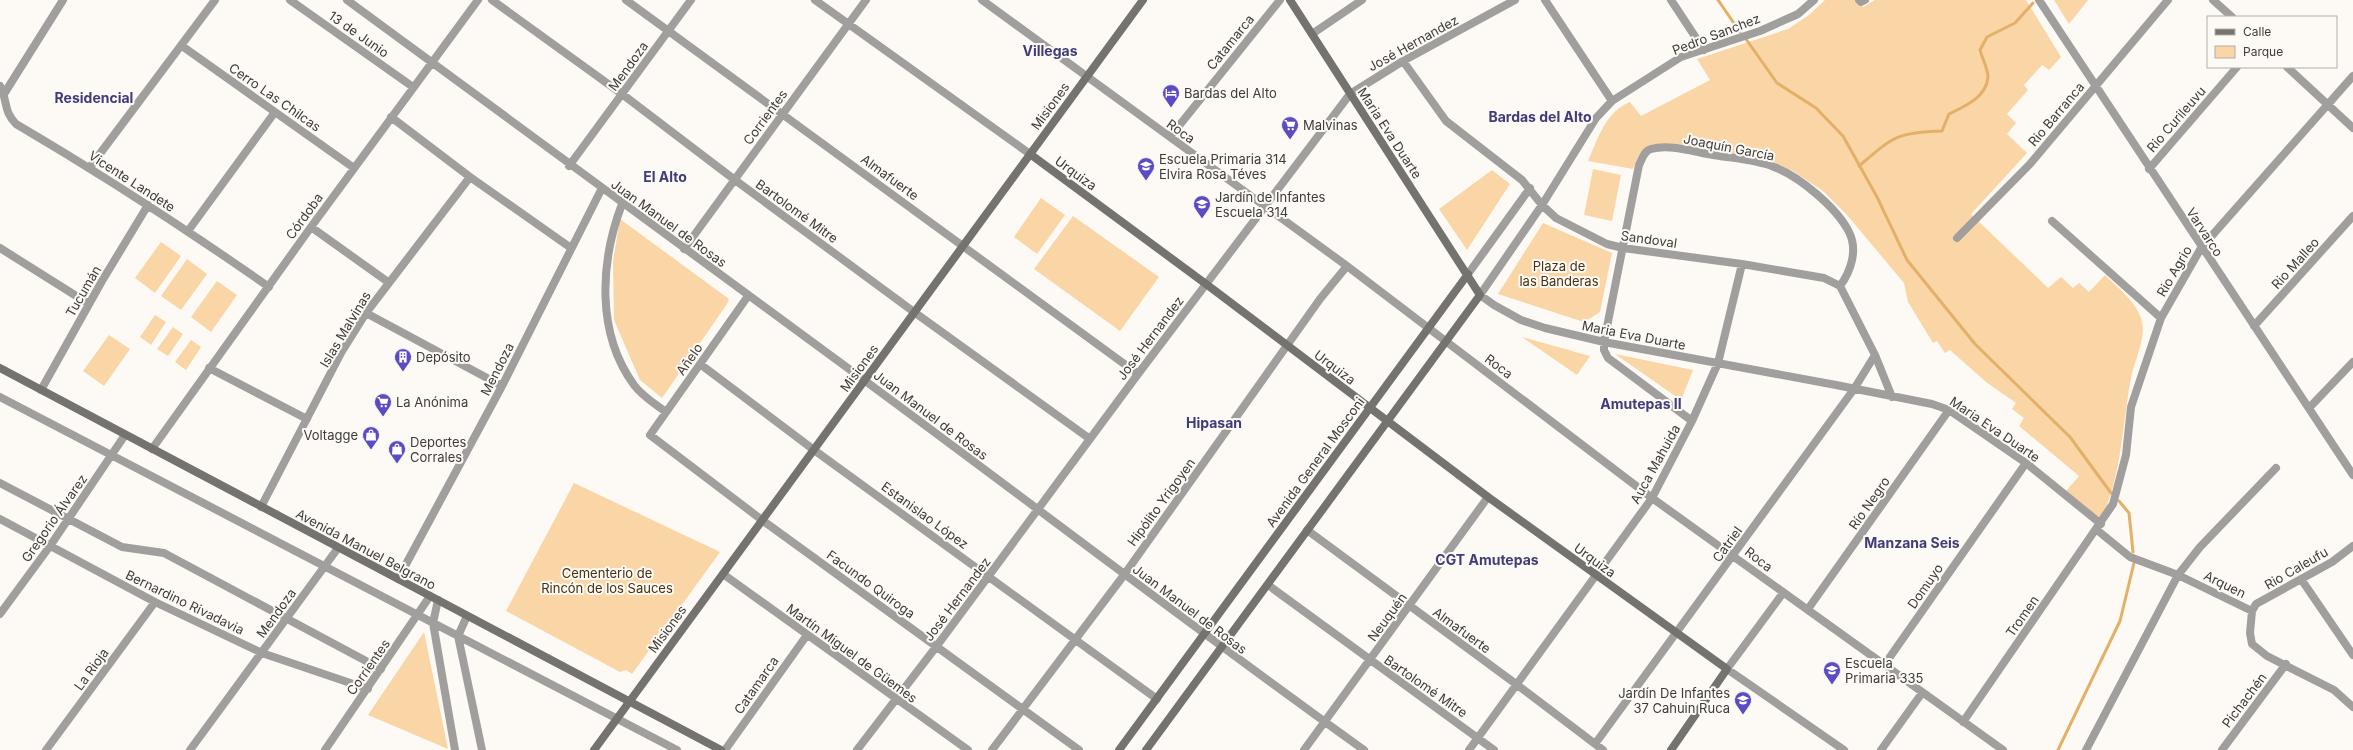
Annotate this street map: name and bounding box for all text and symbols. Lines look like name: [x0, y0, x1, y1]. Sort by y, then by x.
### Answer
street label: 13 de Junio: [326, 7, 392, 61]
street label: Pedro Sanchez: [1670, 10, 1762, 58]
street label: Catamarca: [1203, 11, 1257, 73]
street label: José Hernandez: [1365, 12, 1461, 74]
legend: [2207, 16, 2337, 68]
text: Calle: [2243, 24, 2271, 39]
street label: Mendoza: [605, 38, 651, 94]
district label: Villegas: [1023, 42, 1078, 59]
text: Parque: [2243, 44, 2283, 59]
street label: Cerro Las Chilcas: [226, 59, 324, 135]
street label: Misiones: [1027, 79, 1073, 133]
street label: Rio Barranca: [2025, 79, 2087, 149]
hotel icon: Bardas del Alto: [1161, 83, 1181, 108]
street label: Rio Curileuvu: [2143, 83, 2209, 155]
street label: Maria Eva Duarte: [1355, 84, 1425, 182]
place label: Bardas del Alto: [1184, 85, 1277, 101]
street label: Corrientes: [740, 86, 790, 148]
district label: Residencial: [55, 89, 133, 106]
district label: Bardas del Alto: [1488, 108, 1592, 125]
street label: Roca: [1164, 115, 1198, 147]
supermarket icon: Malvinas: [1280, 115, 1300, 140]
place label: Malvinas: [1303, 117, 1358, 133]
street label: Joaquín García: [1682, 130, 1776, 164]
street label: Vicente Landete: [86, 147, 178, 215]
street label: Almafuerte: [858, 151, 922, 203]
place label: Escuela Primaria 314 Elvira Rosa Téves: [1159, 151, 1287, 182]
street label: Urquiza: [1052, 153, 1100, 193]
school or university icon: Escuela Primaria 314 Elvira Rosa Téves: [1136, 156, 1156, 181]
district label: El Alto: [643, 168, 687, 185]
street label: Juan Manuel de Rosas: [608, 176, 730, 270]
street label: Bartolomé Mitre: [753, 176, 841, 246]
place label: Jardín de Infantes Escuela 314: [1215, 189, 1326, 220]
street label: Córdoba: [282, 190, 326, 242]
school or university icon: Jardín de Infantes Escuela 314: [1192, 194, 1212, 219]
street label: Varvarco: [2183, 205, 2227, 260]
street label: Sandoval: [1620, 227, 1678, 251]
street label: Rio Malleo: [2268, 234, 2322, 292]
street label: Rio Agrio: [2153, 243, 2195, 299]
park label: Plaza de las Banderas: [1519, 258, 1599, 289]
street label: Tucumán: [62, 262, 104, 320]
street label: Islas Malvinas: [316, 288, 374, 370]
street label: José Hernandez: [1113, 293, 1187, 383]
street label: Maria Eva Duarte: [1581, 317, 1687, 353]
street label: Mendoza: [477, 340, 517, 398]
street label: Añelo: [672, 340, 706, 378]
street label: Misiones: [836, 341, 882, 395]
street label: Urquiza: [1311, 346, 1359, 388]
building icon: Depósito: [393, 347, 413, 372]
place label: Depósito: [416, 349, 471, 365]
street label: Roca: [1482, 350, 1516, 382]
street label: Juan Manuel de Rosas: [871, 367, 991, 463]
supermarket icon: La Anónima: [373, 392, 393, 417]
street label: Maria Eva Duarte: [1947, 393, 2043, 465]
place label: La Anónima: [396, 394, 468, 410]
street label: Avenida General Mosconi: [1263, 394, 1367, 530]
district label: Amutepas II: [1600, 395, 1682, 412]
district label: Hipasan: [1186, 414, 1242, 431]
street label: Auca Mahuida: [1627, 422, 1683, 506]
shop icon: Voltagge: [361, 425, 381, 450]
place label: Voltagge: [303, 427, 358, 443]
place label: Deportes Corrales: [410, 434, 467, 465]
shop icon: Deportes Corrales: [387, 439, 407, 464]
street label: Hipólito Yrigoyen: [1124, 455, 1198, 549]
street label: Gregorio Álvarez: [18, 471, 90, 565]
street label: Río Negro: [1845, 473, 1893, 532]
street label: Estanislao López: [878, 478, 972, 552]
street label: Avenida Manuel Belgrano: [293, 505, 439, 593]
street label: Catriel: [1709, 523, 1745, 565]
district label: Manzana Seis: [1864, 534, 1960, 551]
street label: Urquiza: [1571, 540, 1619, 580]
street label: Roca: [1742, 543, 1776, 575]
street label: Rio Caleufu: [2261, 543, 2331, 593]
street label: Facundo Quiroga: [824, 547, 918, 621]
district label: CGT Amutepas: [1435, 551, 1539, 568]
street label: José Hernandez: [920, 554, 994, 644]
street label: Domuyo: [1904, 560, 1946, 612]
street label: Juan Manuel de Rosas: [1130, 561, 1250, 657]
park label: Cementerio de Rincón de los Sauces: [541, 565, 673, 596]
street label: Bernardino Rivadavia: [123, 566, 247, 638]
street label: Arquen: [2201, 567, 2249, 601]
street label: Mendoza: [253, 585, 299, 641]
street label: Neuquén: [1364, 590, 1410, 644]
street label: Tromen: [2002, 592, 2042, 640]
street label: Martín Miguel de Güemes: [783, 600, 921, 706]
street label: Misiones: [644, 602, 690, 656]
street label: Almafuerte: [1430, 604, 1494, 656]
street label: Corrientes: [343, 636, 393, 698]
street label: La Rioja: [70, 645, 112, 693]
street label: Bartolomé Mitre: [1381, 651, 1471, 721]
street label: Catamarca: [730, 653, 782, 717]
place label: Escuela Primaria 335: [1845, 655, 1923, 686]
school or university icon: Escuela Primaria 335: [1822, 660, 1842, 685]
street label: Pichachén: [2218, 670, 2270, 730]
place label: Jardín De Infantes 37 Cahuin Ruca: [1618, 685, 1730, 716]
school or university icon: Jardín De Infantes 37 Cahuin Ruca: [1733, 690, 1753, 715]

